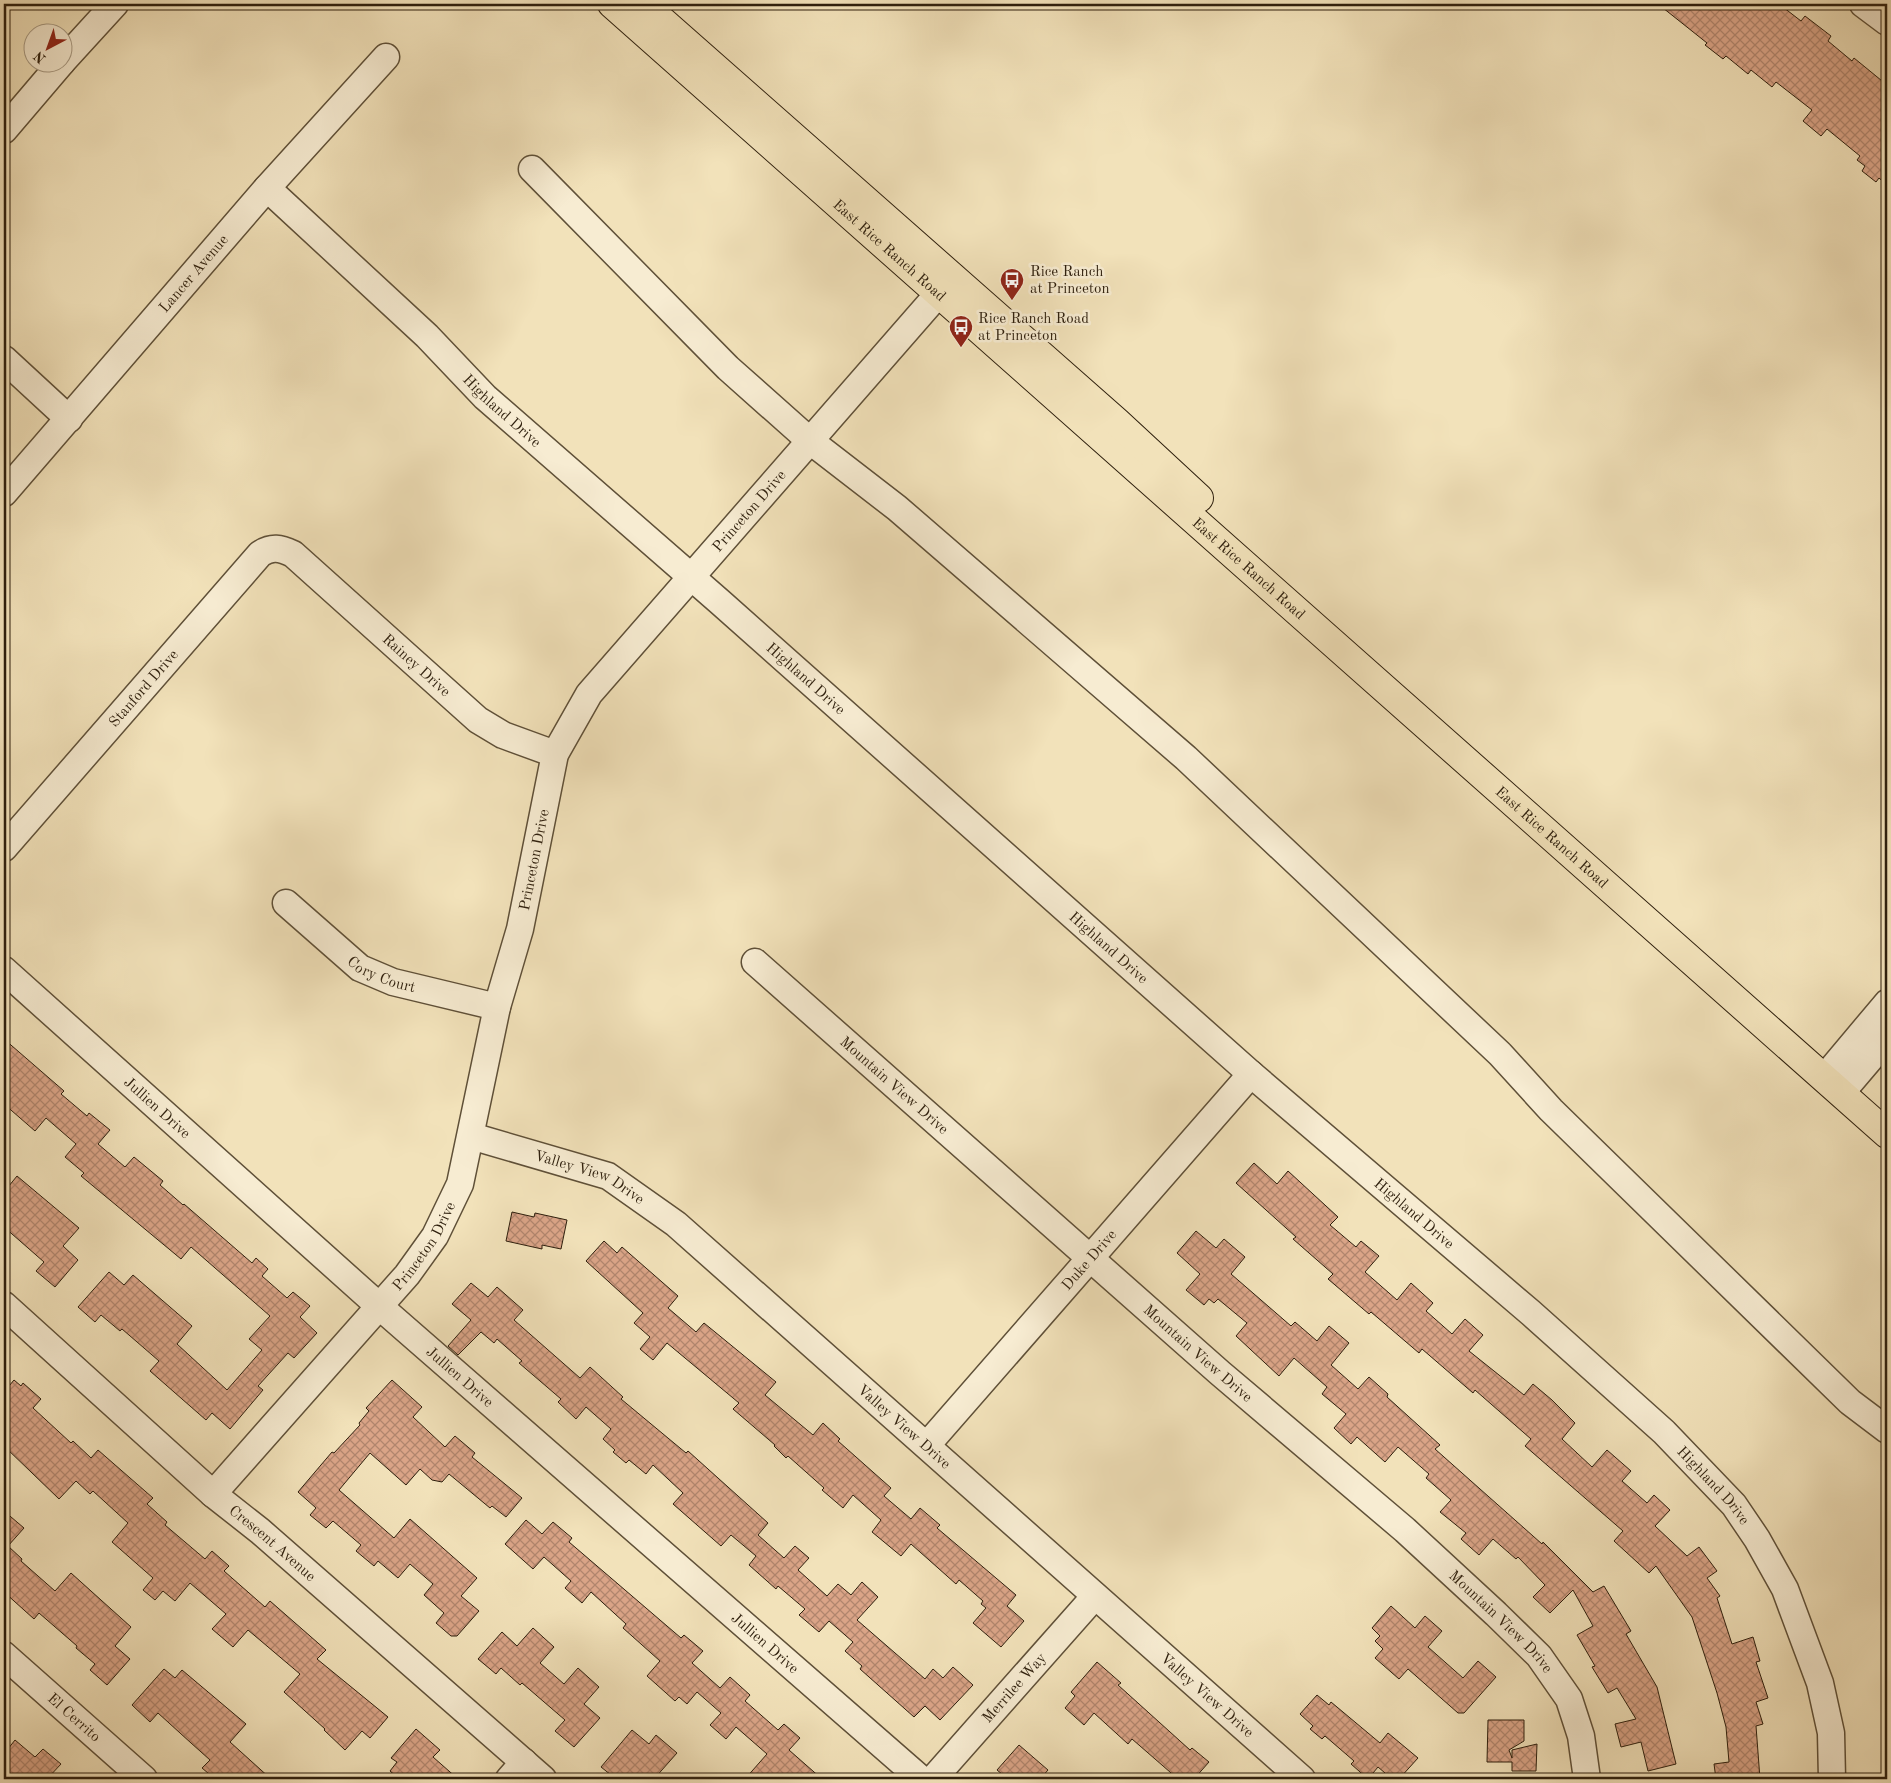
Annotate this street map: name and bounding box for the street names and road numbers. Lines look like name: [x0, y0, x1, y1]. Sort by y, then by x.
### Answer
street label: East Rice Ranch Road: [829, 198, 948, 305]
street label: Lancer Avenue: [157, 233, 232, 316]
street label: Highland Drive: [459, 373, 543, 451]
street label: Princeton Drive: [710, 468, 790, 556]
street label: East Rice Ranch Road: [1189, 516, 1307, 623]
street label: Rainey Drive: [379, 632, 453, 700]
street label: Highland Drive: [763, 641, 847, 718]
street label: Stanford Drive: [107, 648, 182, 731]
street label: East Rice Ranch Road: [1492, 785, 1610, 892]
street label: Princeton Drive: [518, 808, 553, 912]
street label: Highland Drive: [1065, 910, 1150, 987]
street label: Cory Court: [344, 954, 417, 996]
street label: Mountain View Drive: [836, 1035, 950, 1138]
street label: Jullien Drive: [120, 1075, 193, 1142]
street label: Valley View Drive: [532, 1149, 646, 1208]
street label: Highland Drive: [1370, 1176, 1456, 1253]
street label: Princeton Drive: [391, 1200, 459, 1295]
street label: Duke Drive: [1060, 1228, 1120, 1294]
street label: Mountain View Drive: [1140, 1303, 1254, 1406]
street label: Jullien Drive: [423, 1345, 495, 1411]
street label: Valley View Drive: [854, 1382, 953, 1473]
street label: Highland Drive: [1673, 1444, 1751, 1528]
street label: Crescent Avenue: [226, 1504, 318, 1585]
street label: Mountain View Drive: [1445, 1568, 1554, 1676]
street label: Jullien Drive: [728, 1611, 801, 1677]
street label: Merrilee Way: [980, 1651, 1050, 1727]
street label: Valley View Drive: [1157, 1651, 1256, 1741]
street label: El Cerrito: [44, 1691, 103, 1746]

